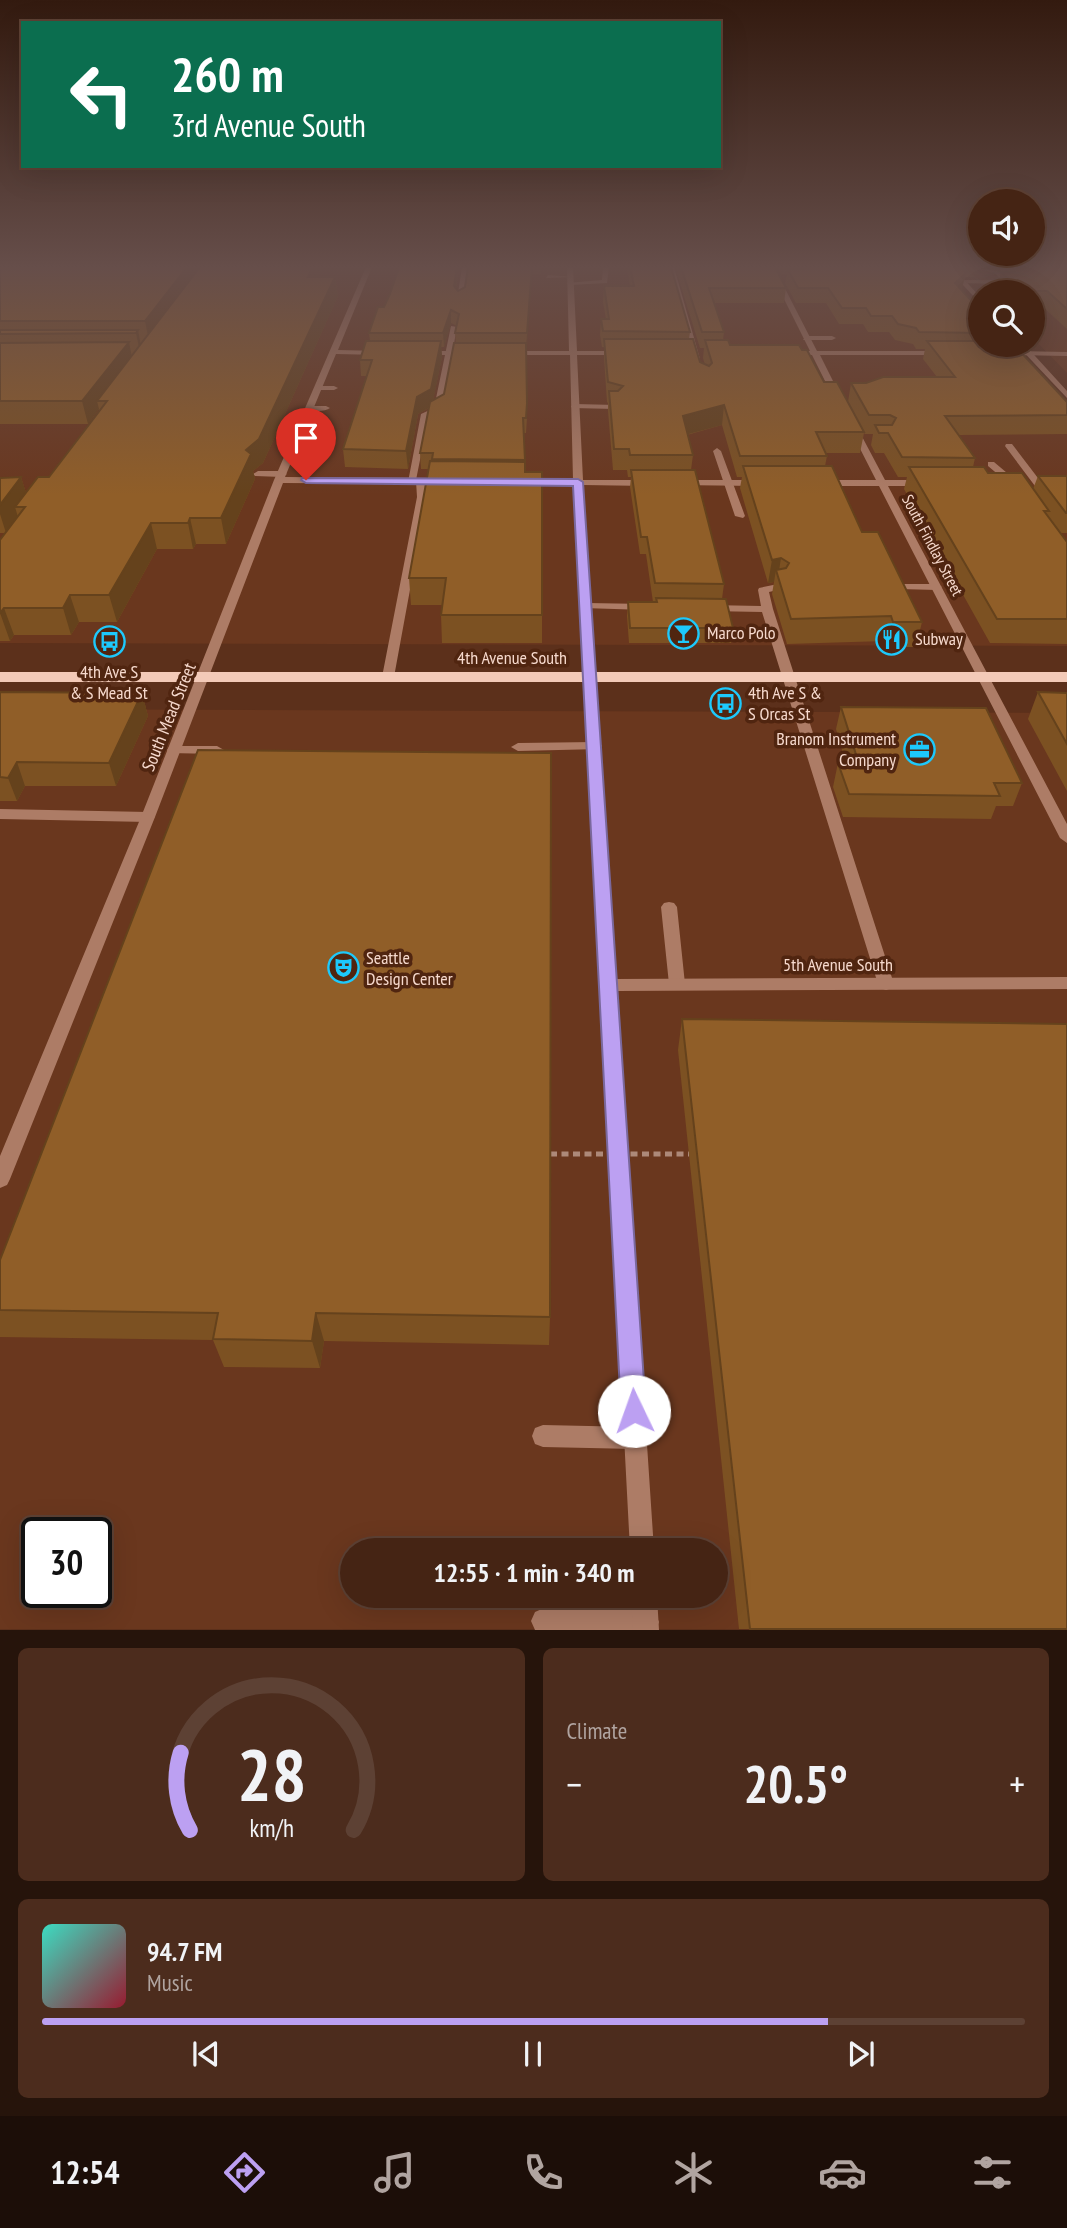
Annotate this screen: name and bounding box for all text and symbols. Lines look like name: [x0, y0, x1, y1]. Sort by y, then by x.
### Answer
text: 260 m: [171, 42, 284, 106]
icon: left: [56, 49, 147, 140]
text: 3rd Avenue South: [171, 104, 366, 146]
map controls: [968, 189, 1045, 357]
button: sound: [968, 189, 1045, 266]
button: search: [968, 280, 1045, 357]
pin: [276, 408, 336, 480]
icon: arrive: [287, 419, 325, 457]
street label: South Findlay Street: [898, 491, 968, 600]
bar icon: Marco Polo: [667, 616, 701, 650]
place label: Marco Polo: [707, 621, 776, 644]
restaurant icon: Subway: [875, 622, 909, 656]
bus stop icon: 4th Ave S & S Mead St: [92, 624, 126, 658]
place label: Subway: [915, 627, 963, 650]
street label: 4th Avenue South: [457, 646, 567, 669]
street label: South Mead Street: [136, 659, 201, 774]
place label: 4th Ave S & S Mead St: [70, 660, 148, 704]
place label: 4th Ave S & S Orcas St: [748, 681, 822, 725]
bus stop icon: 4th Ave S & S Orcas St: [708, 686, 742, 720]
place label: Branom Instrument Company: [776, 727, 896, 771]
office icon: Branom Instrument Company: [902, 732, 936, 766]
place label: Seattle Design Center: [366, 946, 453, 990]
theatre icon: Seattle Design Center: [326, 951, 360, 985]
street label: 5th Avenue South: [783, 953, 893, 976]
position arrow: [597, 1374, 671, 1448]
speed limit sign: 30: [21, 1517, 112, 1608]
text: 12:55 · 1 min · 340 m: [434, 1556, 634, 1589]
text: Climate: [567, 1716, 627, 1745]
text: 28: [236, 1727, 306, 1821]
text: 20.5°: [743, 1750, 848, 1817]
text: −: [567, 1759, 582, 1808]
text: +: [1009, 1759, 1025, 1808]
text: km/h: [249, 1812, 293, 1844]
text: 94.7 FM: [147, 1935, 222, 1968]
text: Music: [147, 1968, 193, 1997]
icon: previous: [187, 2035, 225, 2073]
icon: pause: [514, 2035, 552, 2073]
icon: next: [842, 2035, 880, 2073]
icon: directions: [220, 2148, 269, 2197]
icon: music: [370, 2148, 419, 2197]
icon: phone: [519, 2148, 568, 2197]
icon: climate: [669, 2148, 718, 2197]
icon: car: [818, 2148, 867, 2197]
icon: filters: [968, 2148, 1017, 2197]
text: 12:54: [50, 2151, 119, 2193]

